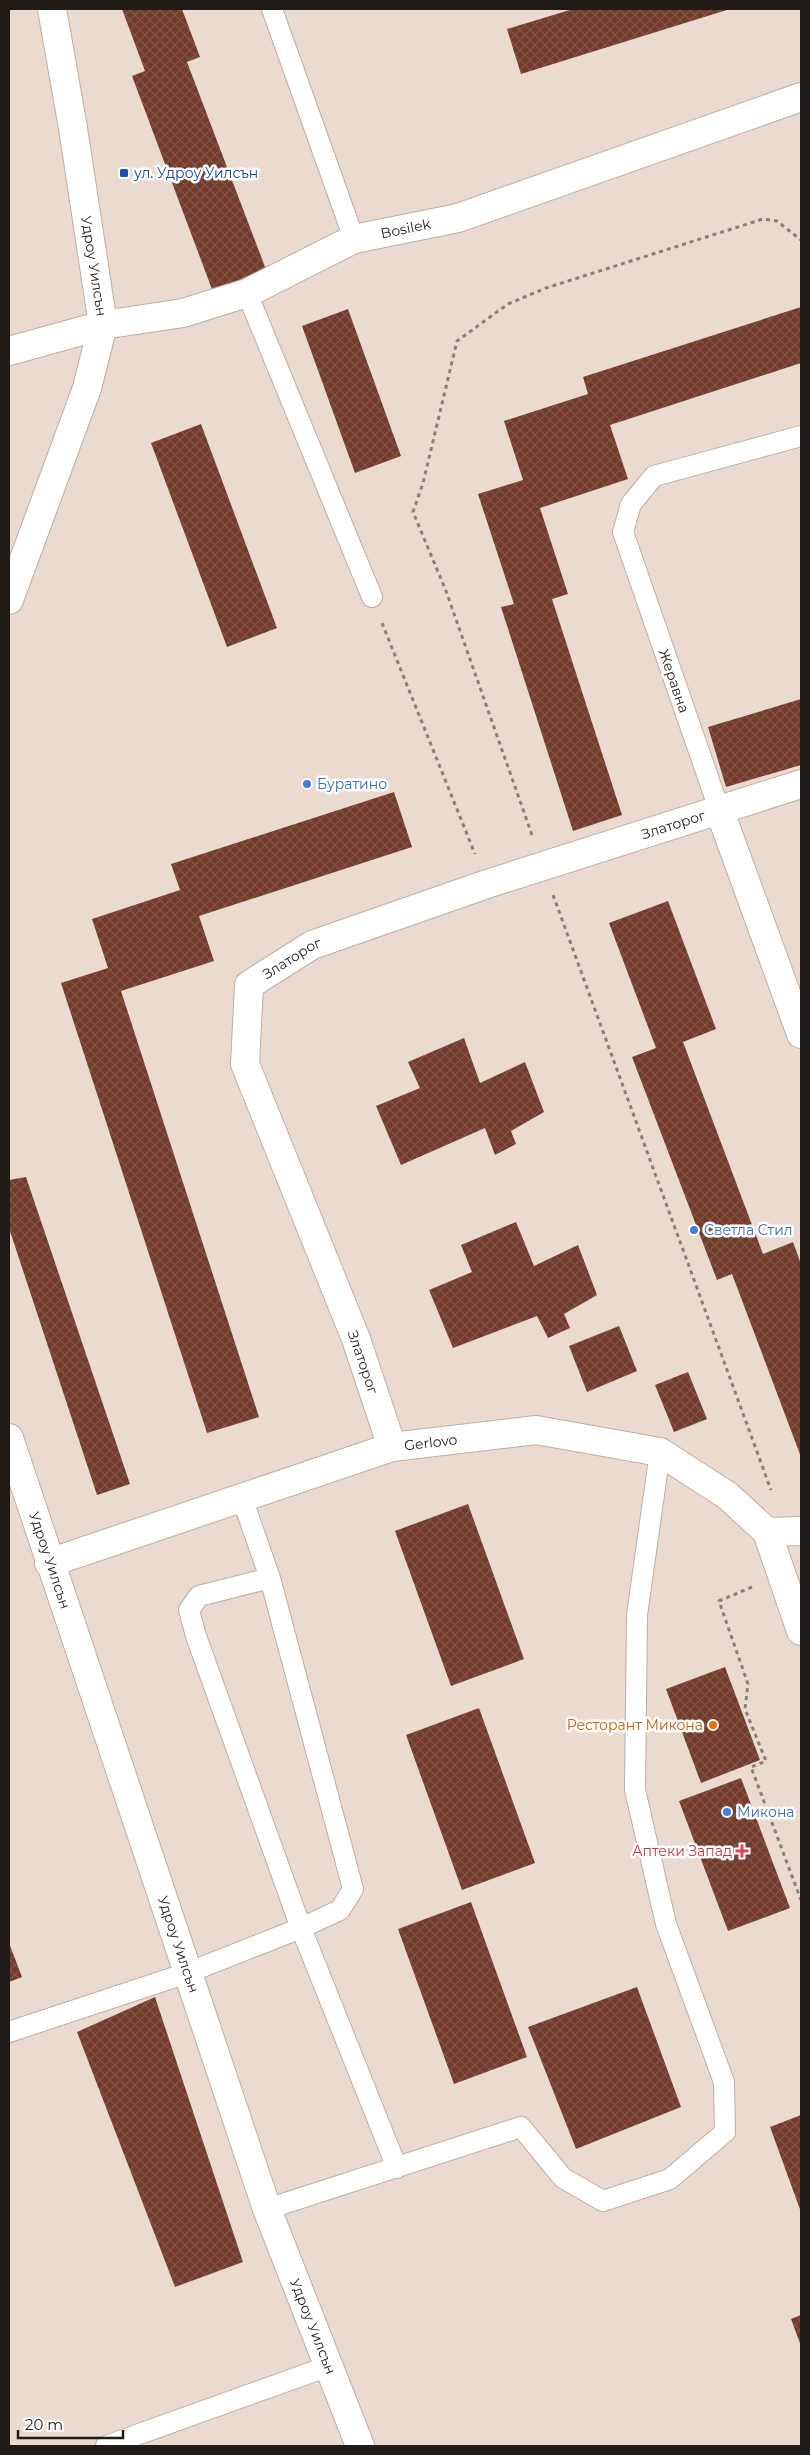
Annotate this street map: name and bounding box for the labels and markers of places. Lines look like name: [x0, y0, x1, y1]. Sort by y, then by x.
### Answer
place label: ул. Удроу Уилсън: [133, 164, 258, 182]
marker: ул. Удроу Уилсън: [118, 167, 130, 179]
place label: Буратино: [317, 775, 387, 793]
marker: Буратино: [301, 778, 313, 790]
place label: Светла Стил: [704, 1221, 793, 1239]
marker: Светла Стил: [688, 1224, 700, 1236]
place label: Ресторант Микона: [567, 1716, 703, 1734]
marker: Ресторант Микона: [707, 1719, 719, 1731]
place label: Микона: [737, 1803, 795, 1821]
marker: Микона: [721, 1806, 733, 1818]
place label: Аптеки Запад: [632, 1842, 732, 1860]
marker: Аптеки Запад: [736, 1845, 748, 1857]

